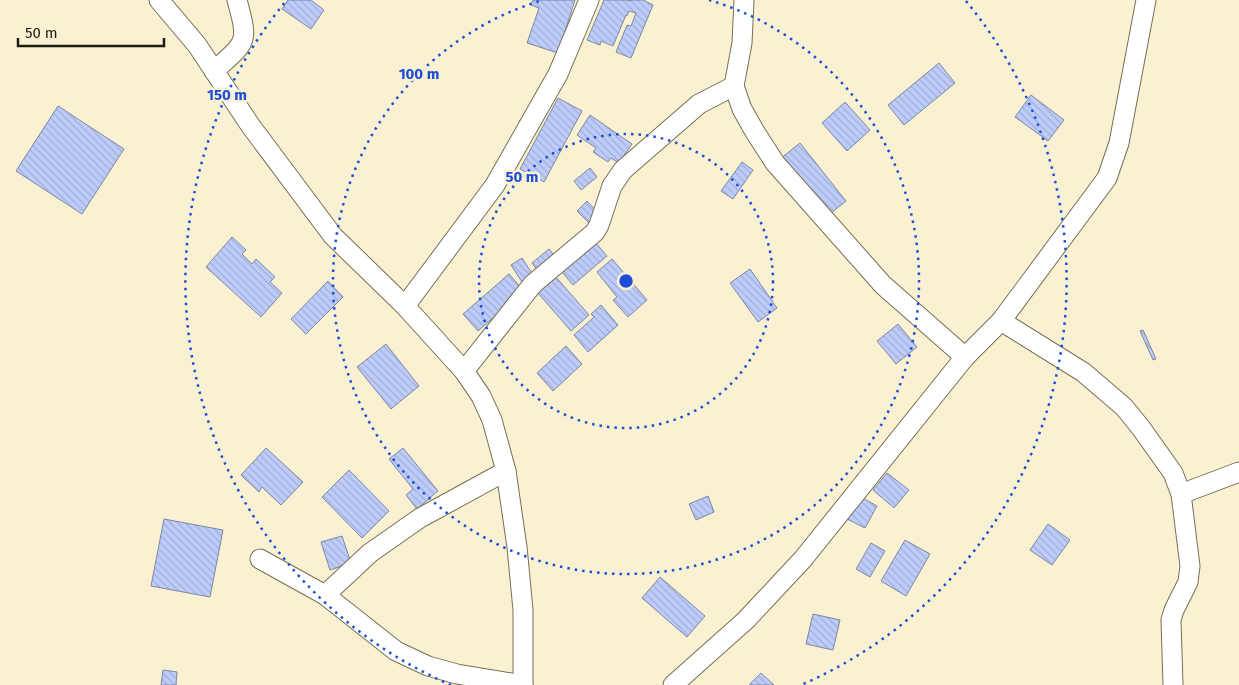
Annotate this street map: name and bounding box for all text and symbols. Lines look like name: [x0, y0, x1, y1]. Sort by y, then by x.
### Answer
scale bar: [18, 15, 164, 47]
text: 50 m: [25, 24, 58, 42]
text: 100 m: [399, 65, 439, 83]
text: 150 m: [207, 86, 247, 104]
text: 50 m: [505, 168, 539, 186]
centre of rings: [617, 272, 635, 290]

